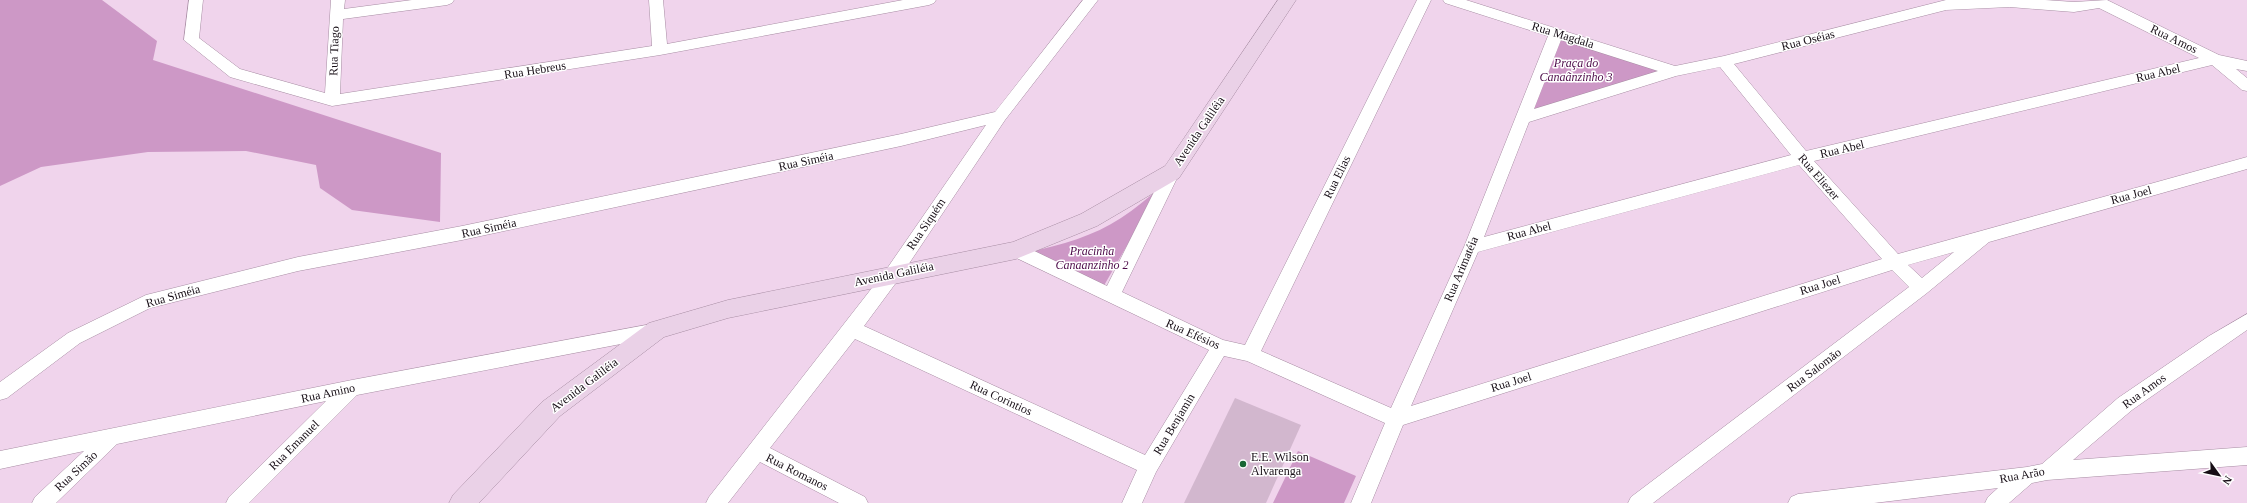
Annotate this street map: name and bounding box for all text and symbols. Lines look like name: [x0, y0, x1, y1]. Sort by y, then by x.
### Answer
street label: Rua Magdala: [1530, 19, 1596, 51]
street label: Rua Amos: [2148, 22, 2200, 56]
street label: Rua Tiago: [326, 26, 342, 76]
street label: Rua Oséias: [1780, 27, 1836, 53]
park label: Praça do Canaãnzinho 3: [1539, 56, 1613, 84]
street label: Rua Hebreus: [503, 58, 567, 82]
street label: Rua Abel: [2135, 61, 2182, 85]
street label: Avenida Galiléia: [1171, 93, 1228, 168]
street label: Rua Abel: [1819, 137, 1866, 161]
street label: Rua Siméia: [777, 148, 835, 174]
street label: Rua Eliezer: [1795, 151, 1843, 203]
street label: Rua Elias: [1321, 153, 1354, 201]
street label: Rua Joel: [2109, 183, 2154, 207]
street label: Rua Siquém: [904, 195, 949, 252]
street label: Rua Siméia: [460, 215, 518, 241]
street label: Rua Abel: [1505, 218, 1553, 244]
street label: Rua Arimatéia: [1441, 234, 1481, 304]
park label: Pracinha Canaanzinho 2: [1055, 244, 1129, 272]
street label: Avenida Galiléia: [853, 259, 936, 289]
street label: Rua Joel: [1798, 272, 1843, 298]
street label: Rua Siméia: [144, 281, 202, 310]
street label: Rua Efésios: [1164, 316, 1222, 352]
street label: Rua Salomão: [1784, 345, 1844, 395]
street label: Avenida Galiléia: [548, 355, 621, 415]
street label: Rua Joel: [1489, 369, 1534, 395]
street label: Rua Amos: [2120, 370, 2169, 411]
street label: Rua Corintios: [968, 377, 1035, 419]
street label: Rua Amino: [300, 380, 356, 406]
street label: Rua Benjamin: [1150, 391, 1198, 457]
street label: Rua Emanuel: [266, 417, 322, 473]
street label: Rua Simão: [52, 448, 100, 494]
street label: Rua Romanos: [764, 450, 831, 494]
place label: E.E. Wilson Alvarenga: [1251, 450, 1309, 478]
north arrow: [2199, 455, 2239, 495]
marker: E.E. Wilson Alvarenga: [1238, 459, 1248, 469]
street label: Rua Arão: [1998, 464, 2046, 486]
text: N: [2220, 474, 2235, 487]

